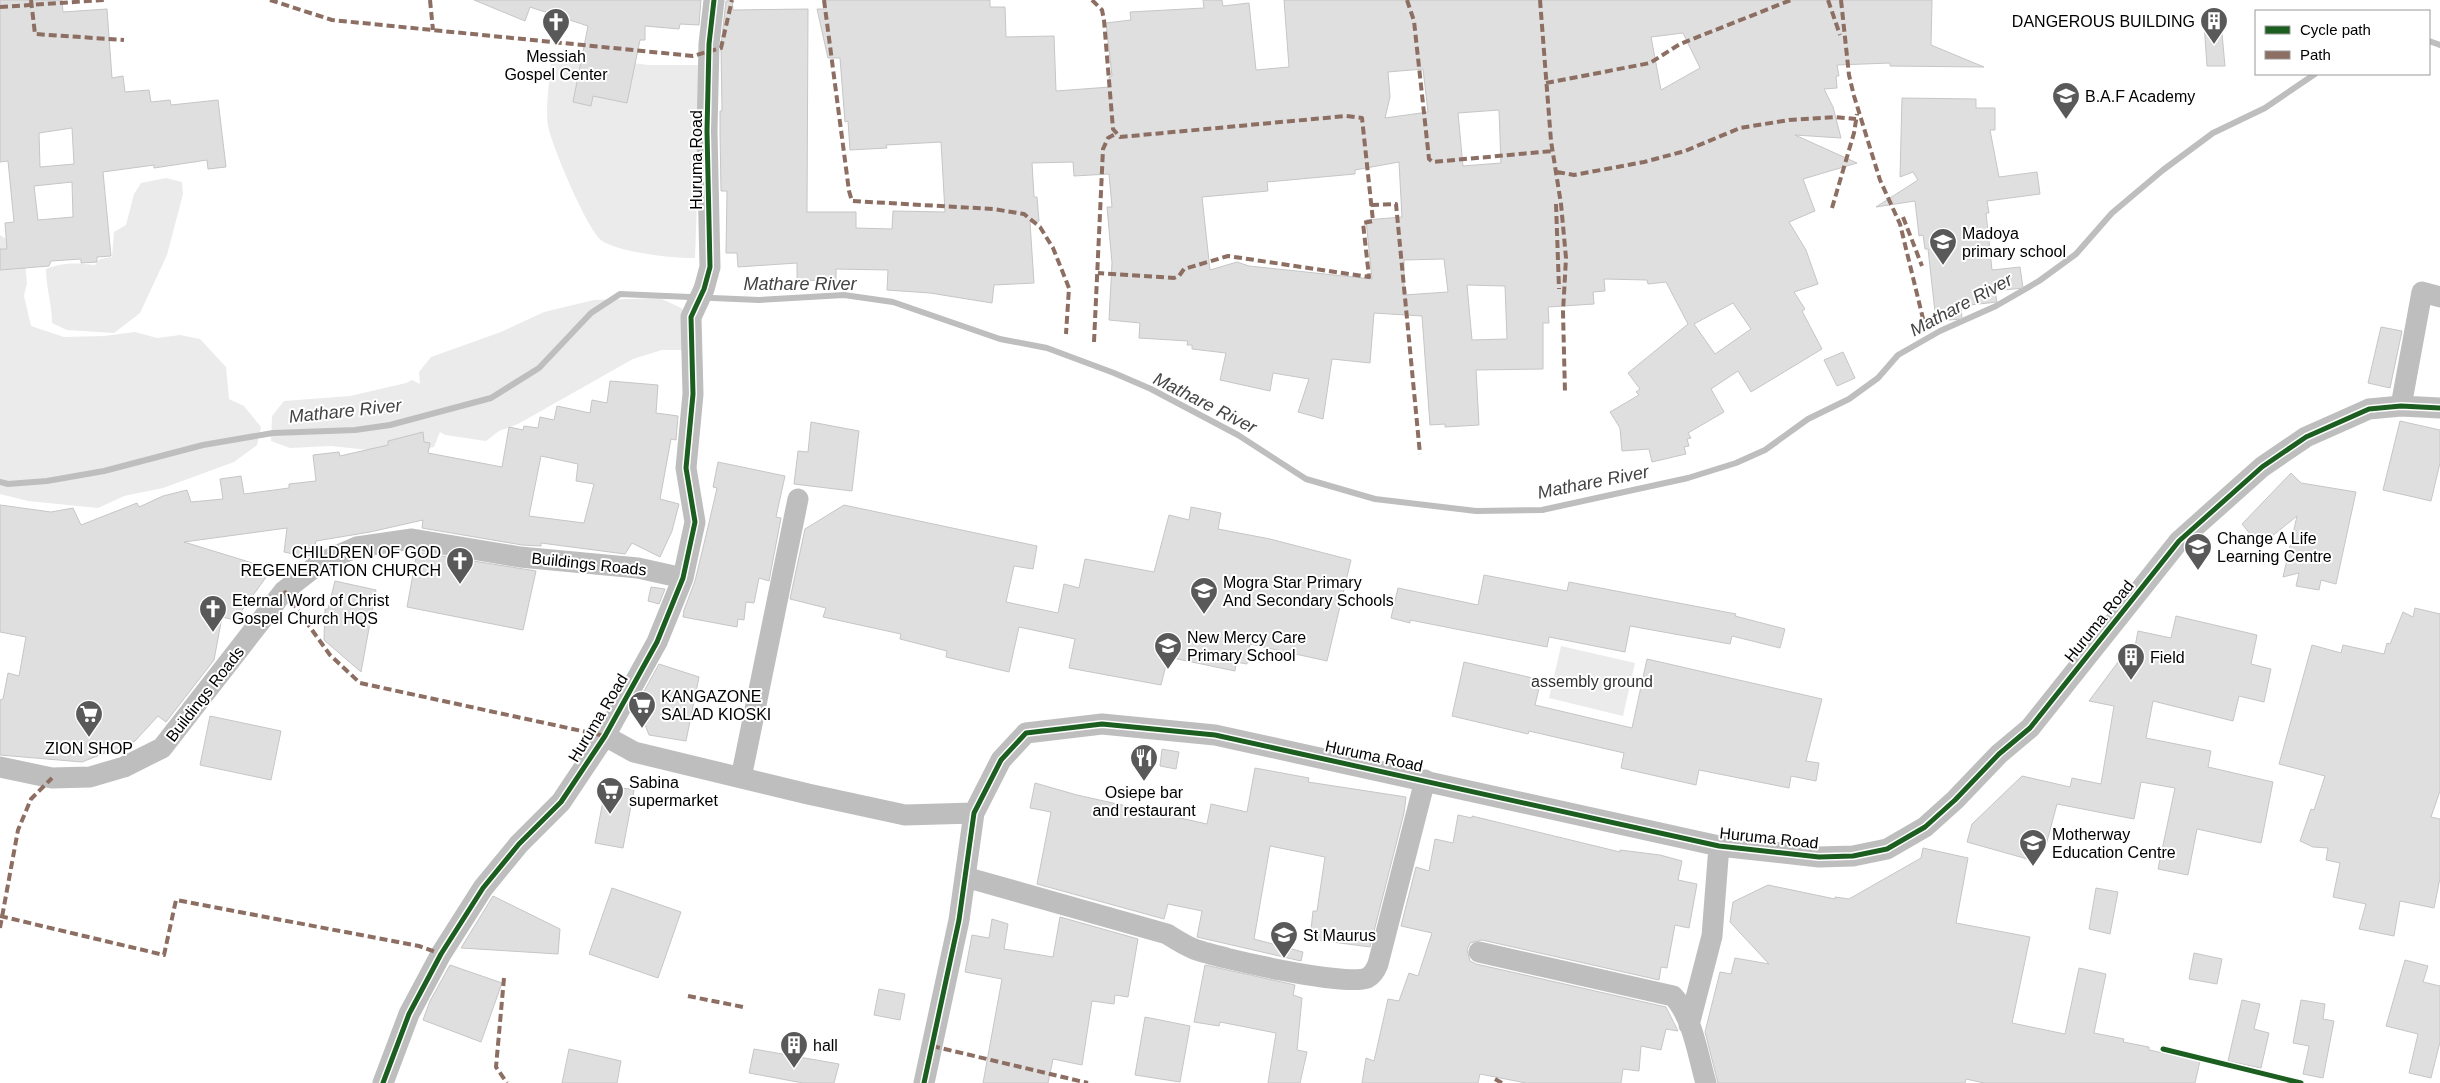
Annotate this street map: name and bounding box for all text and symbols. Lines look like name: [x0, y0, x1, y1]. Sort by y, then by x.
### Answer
building icon: DANGEROUS BUILDING: [2199, 6, 2229, 45]
church icon: Messiah Gospel Center: [541, 7, 571, 46]
legend: [2255, 10, 2430, 75]
place label: DANGEROUS BUILDING: [2012, 13, 2195, 30]
text: Cycle path: [2300, 21, 2371, 38]
text: Path: [2300, 46, 2331, 63]
place label: Messiah Gospel Center: [504, 48, 608, 83]
school or university icon: B.A.F Academy: [2051, 81, 2081, 120]
place label: B.A.F Academy: [2085, 88, 2195, 105]
street label: Huruma Road: [688, 110, 705, 210]
place label: Madoya primary school: [1962, 225, 2066, 260]
school or university icon: Madoya primary school: [1928, 227, 1958, 266]
water label: Mathare River: [1906, 269, 2016, 340]
water label: Mathare River: [743, 274, 858, 294]
water label: Mathare River: [1150, 368, 1261, 438]
water label: Mathare River: [288, 395, 403, 427]
water label: Mathare River: [1536, 461, 1651, 503]
place label: Change A Life Learning Centre: [2217, 530, 2332, 565]
school or university icon: Change A Life Learning Centre: [2183, 532, 2213, 571]
place label: CHILDREN OF GOD REGENERATION CHURCH: [240, 544, 441, 579]
church icon: CHILDREN OF GOD REGENERATION CHURCH: [445, 546, 475, 585]
street label: Buildings Roads: [531, 550, 647, 578]
place label: Mogra Star Primary And Secondary Schools: [1223, 574, 1394, 609]
school or university icon: Mogra Star Primary And Secondary Schools: [1189, 576, 1219, 615]
street label: Huruma Road: [2061, 577, 2137, 665]
place label: Eternal Word of Christ Gospel Church HQS: [232, 592, 390, 627]
church icon: Eternal Word of Christ Gospel Church HQS: [198, 594, 228, 633]
place label: New Mercy Care Primary School: [1187, 629, 1306, 664]
school or university icon: New Mercy Care Primary School: [1153, 631, 1183, 670]
building icon: Field: [2116, 642, 2146, 681]
street label: Buildings Roads: [163, 643, 247, 745]
place label: Field: [2150, 649, 2185, 666]
street label: Huruma Road: [565, 671, 631, 765]
park label: assembly ground: [1531, 673, 1653, 690]
place label: KANGAZONE SALAD KIOSKI: [661, 688, 771, 723]
supermarket icon: KANGAZONE SALAD KIOSKI: [627, 690, 657, 729]
supermarket icon: ZION SHOP: [74, 699, 104, 738]
street label: Huruma Road: [1324, 737, 1424, 775]
place label: ZION SHOP: [45, 740, 133, 757]
restaurant icon: Osiepe bar and restaurant: [1129, 743, 1159, 782]
place label: Sabina supermarket: [629, 774, 718, 809]
supermarket icon: Sabina supermarket: [595, 776, 625, 815]
place label: Osiepe bar and restaurant: [1092, 784, 1196, 819]
street label: Huruma Road: [1719, 824, 1819, 852]
place label: Motherway Education Centre: [2052, 826, 2176, 861]
school or university icon: Motherway Education Centre: [2018, 828, 2048, 867]
school or university icon: St Maurus: [1269, 920, 1299, 959]
place label: St Maurus: [1303, 927, 1376, 944]
building icon: hall: [779, 1030, 809, 1069]
place label: hall: [813, 1037, 838, 1054]

